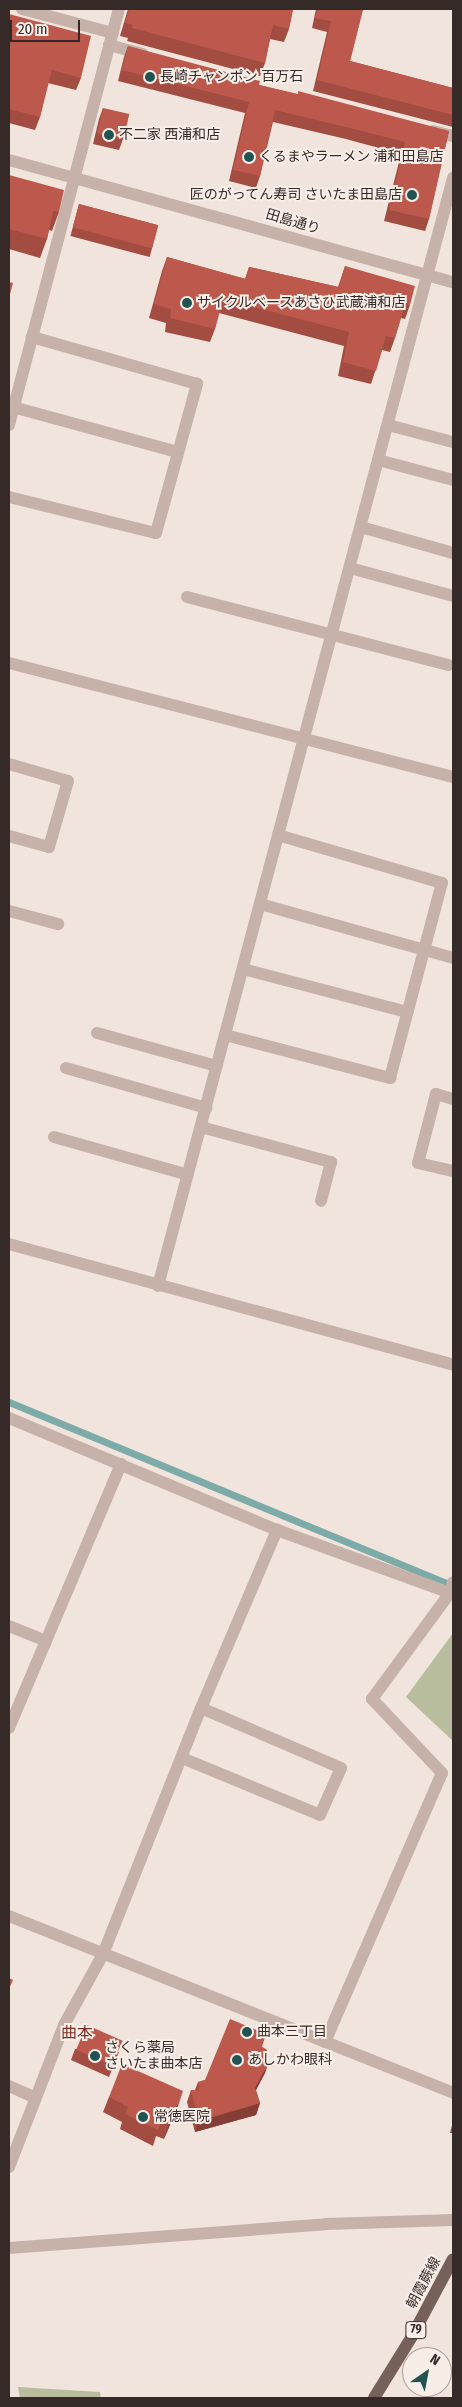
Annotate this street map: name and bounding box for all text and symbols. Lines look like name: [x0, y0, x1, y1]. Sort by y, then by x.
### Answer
scale bar: [12, 10, 82, 42]
text: 20 m: [18, 20, 48, 38]
place label: 長崎チャンポン 百万石: [160, 69, 303, 85]
marker: 長崎チャンポン 百万石: [144, 71, 156, 83]
place label: 不二家 西浦和店: [119, 127, 220, 143]
marker: 不二家 西浦和店: [103, 129, 115, 141]
place label: くるまやラーメン 浦和田島店: [259, 149, 444, 165]
marker: くるまやラーメン 浦和田島店: [243, 151, 255, 163]
place label: 匠のがってん寿司 さいたま田島店: [189, 187, 402, 203]
marker: 匠のがってん寿司 さいたま田島店: [406, 189, 418, 201]
street label: 田島通り: [264, 206, 322, 238]
place label: サイクルベースあさひ武蔵浦和店: [197, 295, 407, 311]
marker: サイクルベースあさひ武蔵浦和店: [181, 297, 193, 309]
district label: 曲本: [61, 2023, 93, 2043]
place label: 曲本三丁目: [257, 2024, 327, 2040]
marker: 曲本三丁目: [241, 2026, 253, 2038]
place label: さくら薬局 さいたま曲本店: [105, 2040, 203, 2072]
marker: さくら薬局 さいたま曲本店: [89, 2050, 101, 2062]
place label: あしかわ眼科: [248, 2052, 332, 2068]
marker: あしかわ眼科: [230, 2053, 244, 2067]
place label: 常徳医院: [154, 2109, 210, 2125]
marker: 常徳医院: [136, 2110, 150, 2124]
street label: 朝霞蕨線: [403, 2254, 445, 2312]
road number: 79: [405, 2320, 427, 2340]
north arrow: [402, 2347, 452, 2397]
text: N: [427, 2350, 443, 2369]

